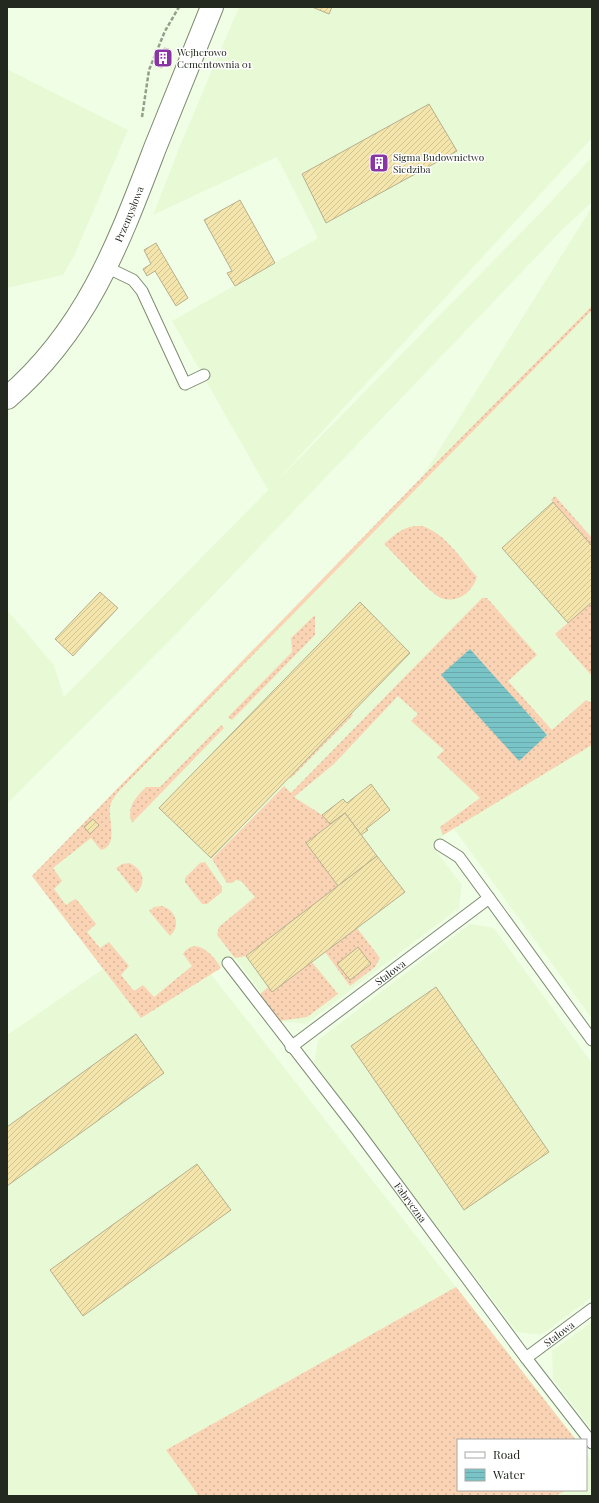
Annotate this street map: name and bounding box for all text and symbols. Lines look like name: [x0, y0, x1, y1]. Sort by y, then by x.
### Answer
place label: Wejherowo Cementownia 01: [176, 45, 252, 71]
building icon: Wejherowo Cementownia 01: [152, 47, 174, 69]
place label: Sigma Budownictwo Siedziba: [393, 150, 485, 176]
building icon: Sigma Budownictwo Siedziba: [368, 152, 390, 174]
street label: Przemysłowa: [111, 184, 147, 244]
street label: Stalowa: [372, 956, 408, 988]
street label: Fabryczna: [391, 1180, 430, 1225]
street label: Stalowa: [541, 1318, 577, 1350]
legend: [457, 1439, 587, 1491]
text: Road: [493, 1446, 520, 1462]
text: Water: [492, 1466, 526, 1482]

